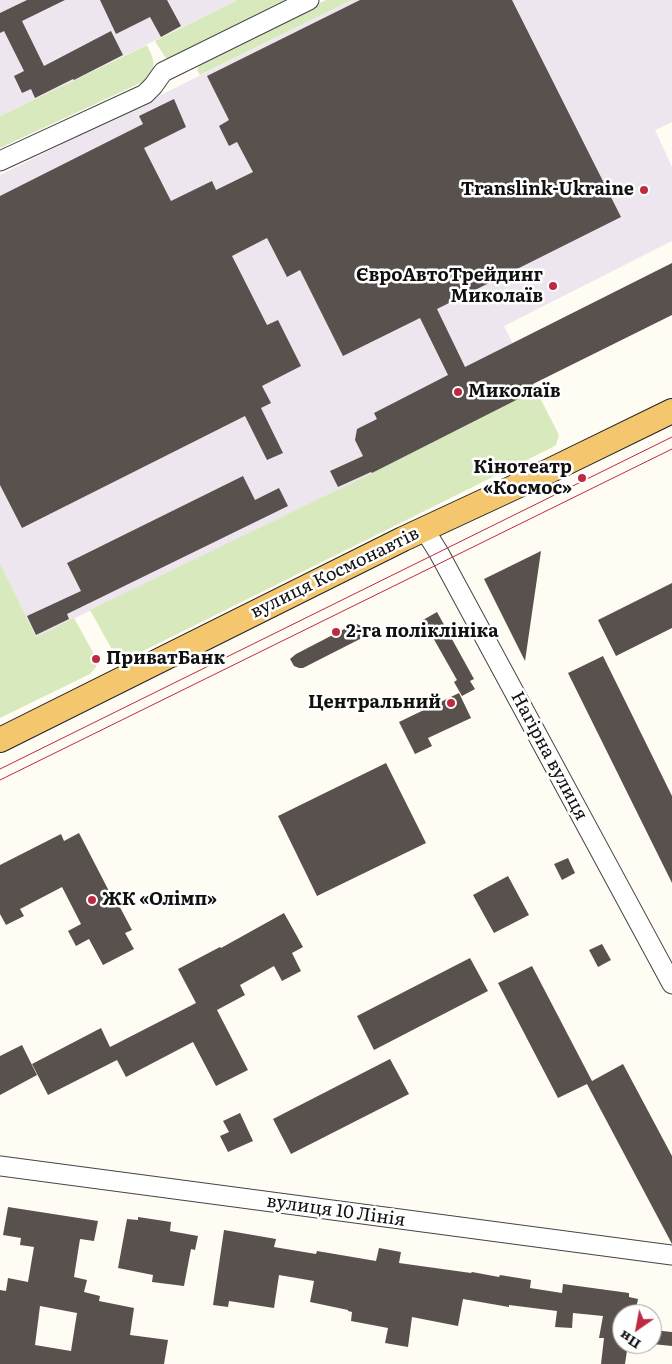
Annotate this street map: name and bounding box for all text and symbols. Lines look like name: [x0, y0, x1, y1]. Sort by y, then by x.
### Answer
place label: Translink-Ukraine: [461, 179, 634, 201]
marker: Translink-Ukraine: [638, 184, 650, 196]
place label: ЄвроАвтоТрейдинг Миколаїв: [356, 265, 543, 308]
marker: ЄвроАвтоТрейдинг Миколаїв: [547, 280, 559, 292]
place label: Миколаїв: [468, 381, 561, 403]
marker: Миколаїв: [452, 386, 464, 398]
place label: Кінотеатр «Космос»: [473, 457, 572, 499]
marker: Кінотеатр «Космос»: [576, 472, 588, 484]
street label: вулиця Космонавтів: [247, 523, 423, 623]
place label: 2-га поліклініка: [346, 621, 499, 643]
marker: 2-га поліклініка: [330, 626, 342, 638]
place label: ПриватБанк: [106, 648, 225, 670]
marker: ПриватБанк: [90, 653, 102, 665]
street label: Нагірна вулиця: [506, 688, 592, 824]
place label: Центральний: [308, 692, 441, 714]
marker: Центральний: [445, 697, 457, 709]
place label: ЖК «Олімп»: [102, 889, 217, 911]
marker: ЖК «Олімп»: [86, 894, 98, 906]
street label: вулиця 10 Лінія: [265, 1191, 407, 1231]
north arrow: [612, 1304, 662, 1354]
text: Пн: [615, 1326, 644, 1355]

